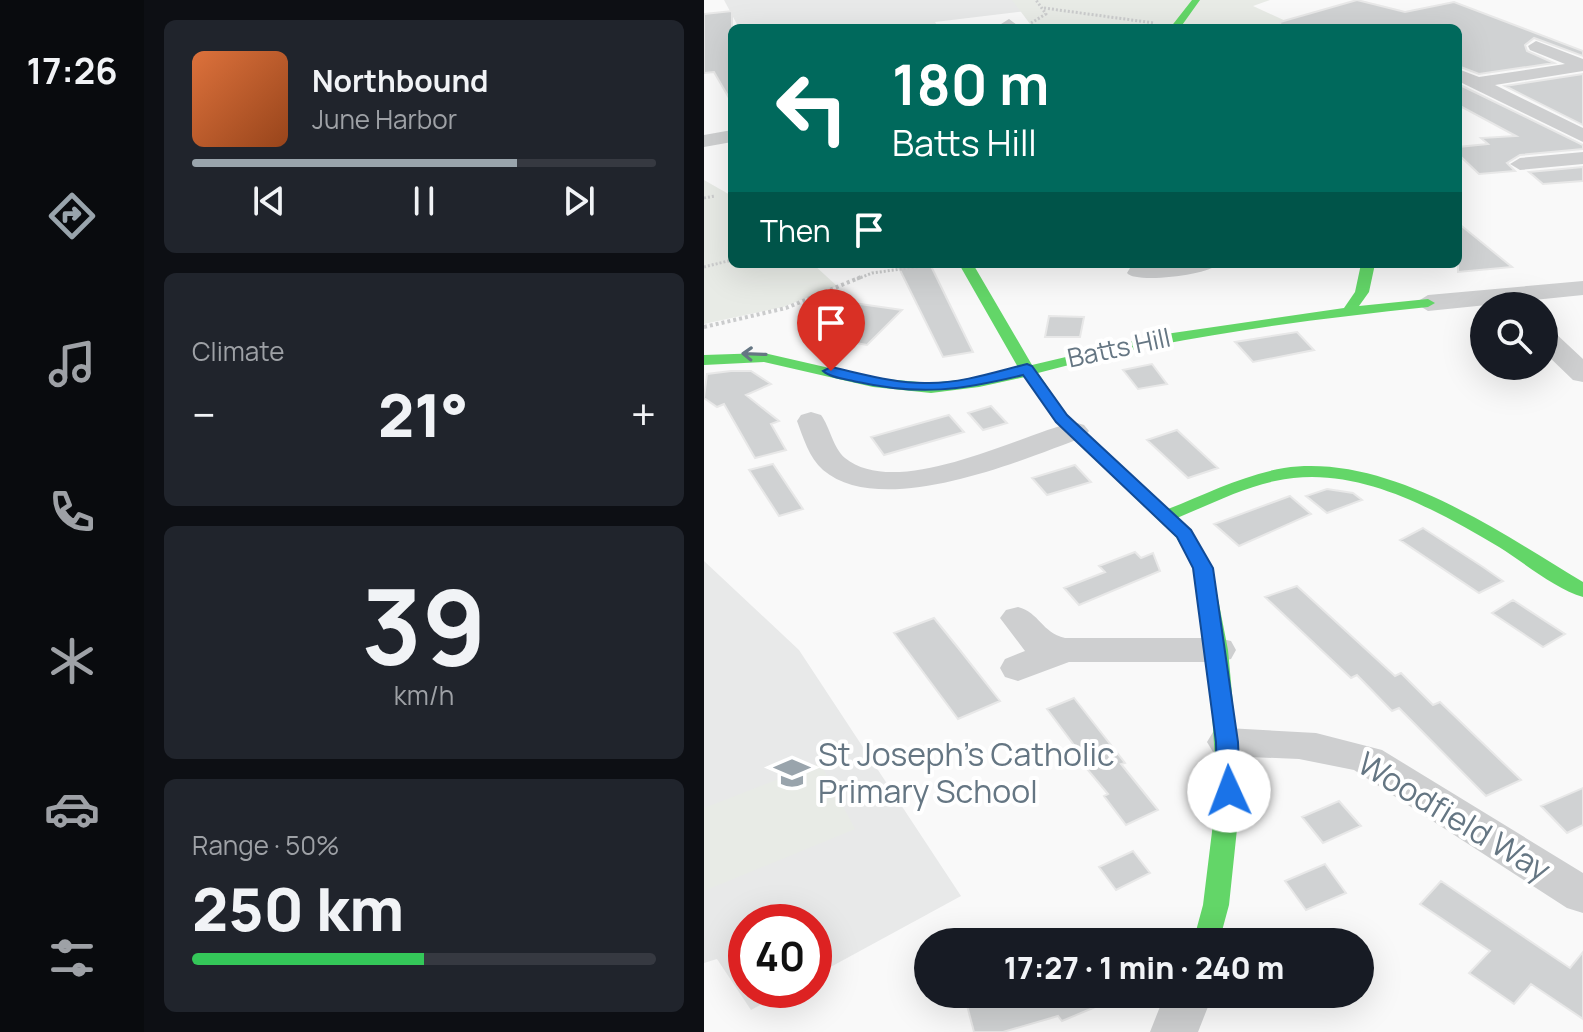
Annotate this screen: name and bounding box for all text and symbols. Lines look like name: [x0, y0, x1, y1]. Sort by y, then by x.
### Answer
text: 180 m: [892, 45, 1049, 122]
text: 17:26: [26, 46, 118, 95]
icon: left: [760, 56, 864, 160]
text: Northbound: [312, 60, 489, 101]
text: June Harbor: [312, 101, 457, 137]
text: Batts Hill: [892, 118, 1037, 167]
icon: previous: [247, 179, 291, 223]
icon: pause: [402, 179, 446, 223]
icon: next: [557, 179, 601, 223]
icon: directions: [44, 188, 100, 244]
icon: arrive: [847, 208, 891, 252]
text: Then: [760, 210, 831, 251]
pin: [797, 289, 865, 371]
map controls: [1470, 292, 1558, 380]
button: search: [1470, 292, 1558, 380]
icon: arrive: [809, 301, 853, 345]
street label: Batts Hill: [1064, 319, 1174, 375]
text: Climate: [192, 333, 284, 369]
icon: music: [44, 336, 100, 392]
one-way arrow: [741, 347, 768, 362]
text: 21°: [378, 373, 468, 455]
text: −: [192, 384, 216, 444]
text: +: [631, 384, 656, 444]
icon: phone: [44, 484, 100, 540]
text: 39: [361, 554, 487, 696]
icon: climate: [44, 633, 100, 689]
text: km/h: [394, 677, 454, 713]
place label: St Joseph's Catholic Primary School: [818, 732, 1115, 813]
street label: Woodfield Way: [1350, 741, 1559, 891]
position arrow: [1187, 749, 1271, 833]
school or university icon: St Joseph's Catholic Primary School: [773, 754, 811, 792]
icon: car: [44, 781, 100, 837]
text: Range · 50%: [192, 827, 339, 863]
text: 250 km: [192, 867, 404, 949]
speed limit sign: 40: [728, 904, 832, 1008]
icon: filters: [44, 930, 100, 986]
text: 17:27 · 1 min · 240 m: [1004, 947, 1284, 988]

